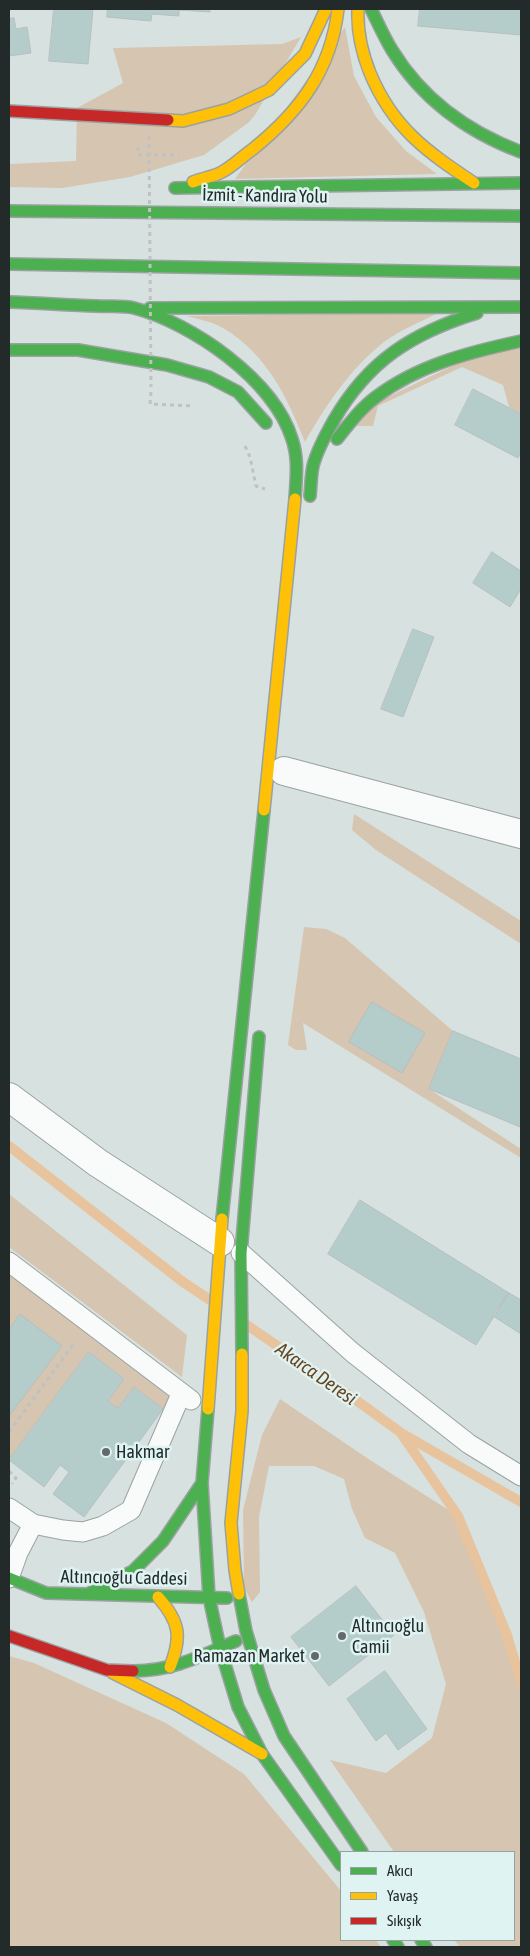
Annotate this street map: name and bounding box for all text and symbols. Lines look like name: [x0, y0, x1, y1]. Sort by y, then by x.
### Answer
street label: İzmit - Kandıra Yolu: [202, 184, 328, 208]
water label: Akarca Deresi: [271, 1338, 361, 1410]
place label: Hakmar: [116, 1441, 169, 1463]
marker: Hakmar: [100, 1446, 112, 1458]
street label: Altıncıoğlu Caddesi: [60, 1566, 188, 1590]
place label: Altıncıoğlu Camii: [352, 1615, 424, 1658]
marker: Altıncıoğlu Camii: [336, 1630, 348, 1642]
place label: Ramazan Market: [194, 1645, 305, 1667]
marker: Ramazan Market: [309, 1650, 321, 1662]
legend: [340, 1851, 515, 1941]
text: Akıcı: [387, 1862, 413, 1879]
text: Yavaş: [387, 1887, 418, 1904]
text: Sıkışık: [387, 1912, 422, 1929]

